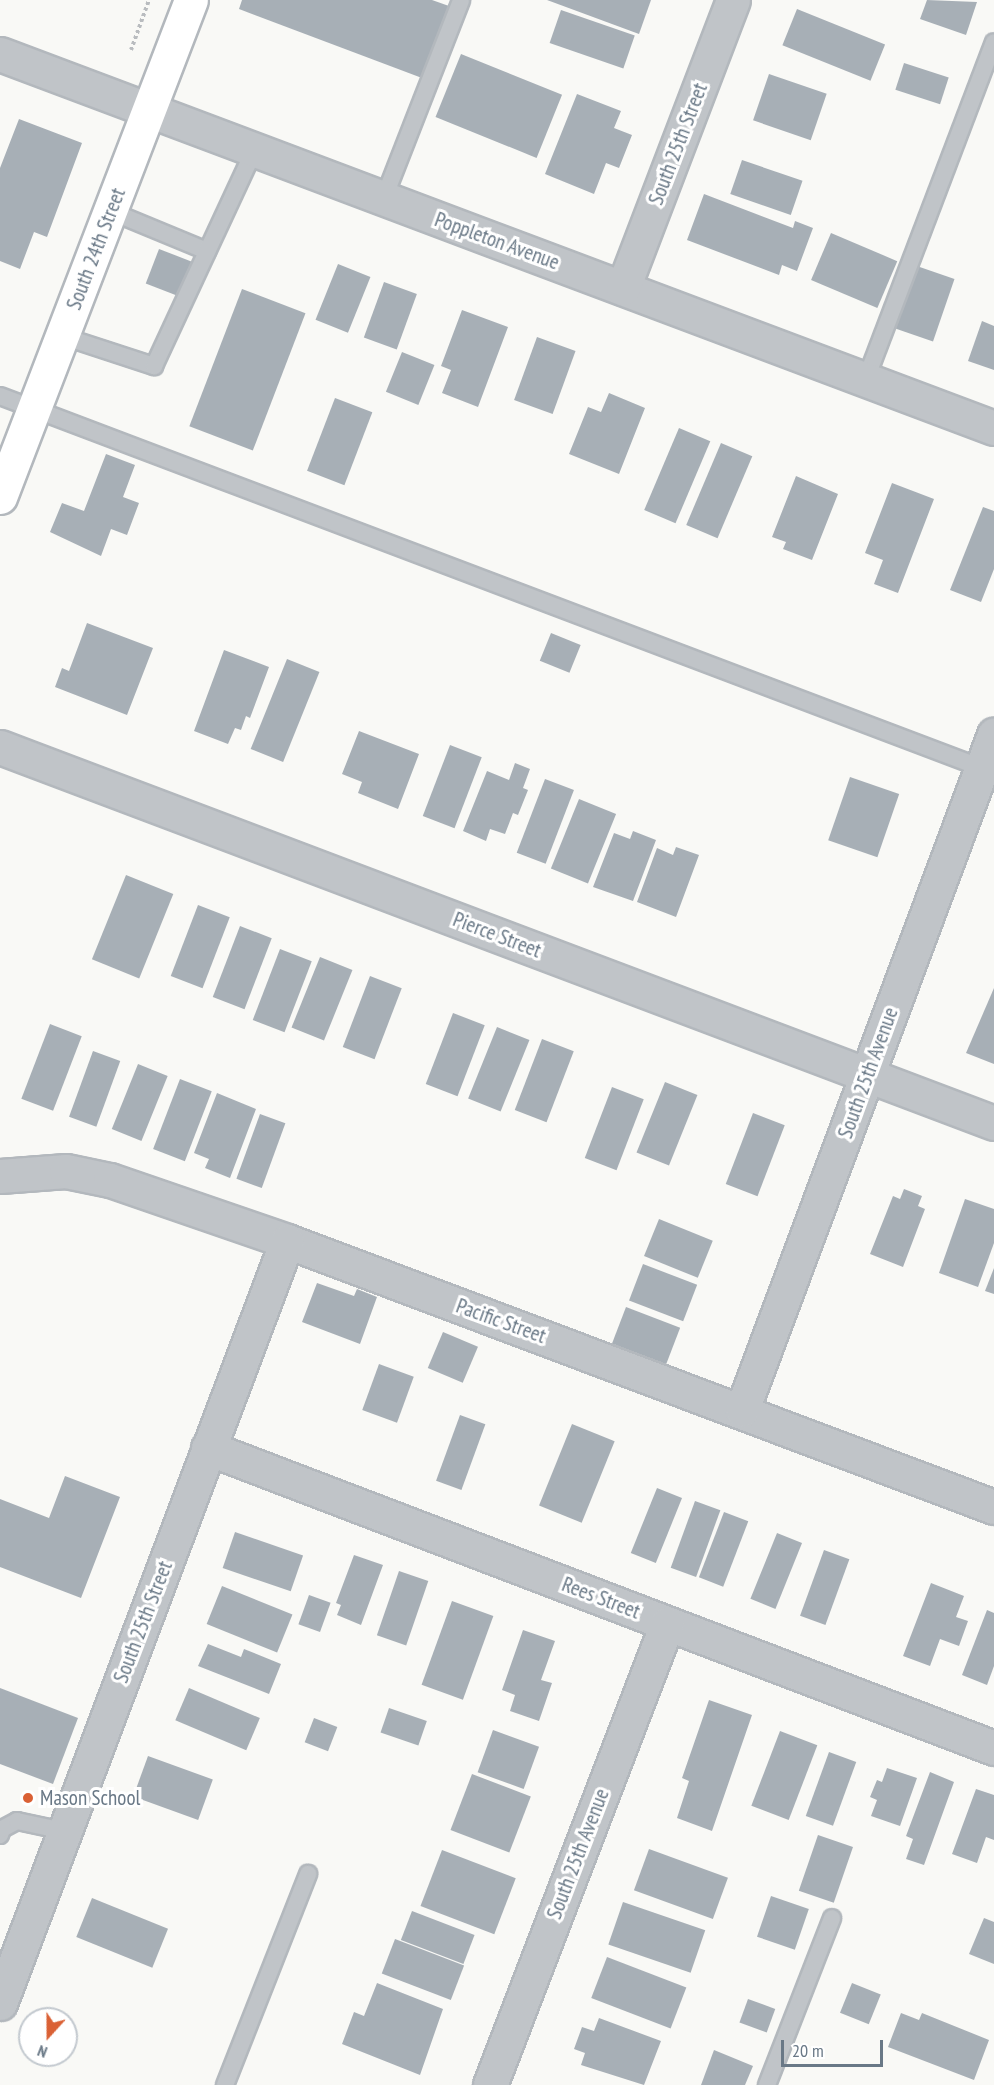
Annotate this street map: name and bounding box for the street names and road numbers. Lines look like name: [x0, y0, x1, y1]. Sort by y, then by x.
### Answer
street label: South 25th Street: [643, 80, 713, 208]
street label: South 24th Street: [61, 185, 131, 313]
street label: Poppleton Avenue: [431, 207, 563, 275]
street label: Pierce Street: [449, 907, 545, 963]
street label: South 25th Avenue: [833, 1004, 903, 1142]
street label: Pacific Street: [453, 1293, 549, 1349]
street label: South 25th Street: [108, 1558, 178, 1686]
street label: Rees Street: [558, 1572, 644, 1624]
street label: South 25th Avenue: [541, 1785, 615, 1923]

